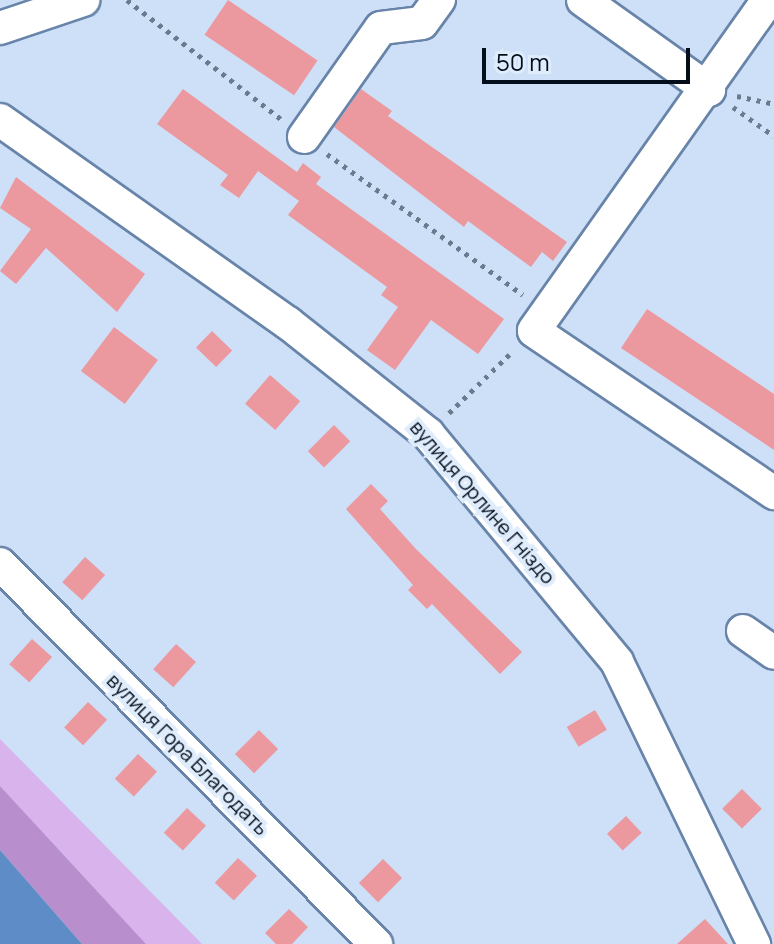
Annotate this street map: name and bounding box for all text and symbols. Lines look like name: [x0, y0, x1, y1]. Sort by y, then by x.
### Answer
scale bar: [486, 32, 694, 82]
text: 50 m: [496, 45, 550, 78]
street label: вулиця Орлине Гніздо: [405, 415, 561, 589]
street label: вулиця Гора Благодать: [102, 668, 274, 840]

